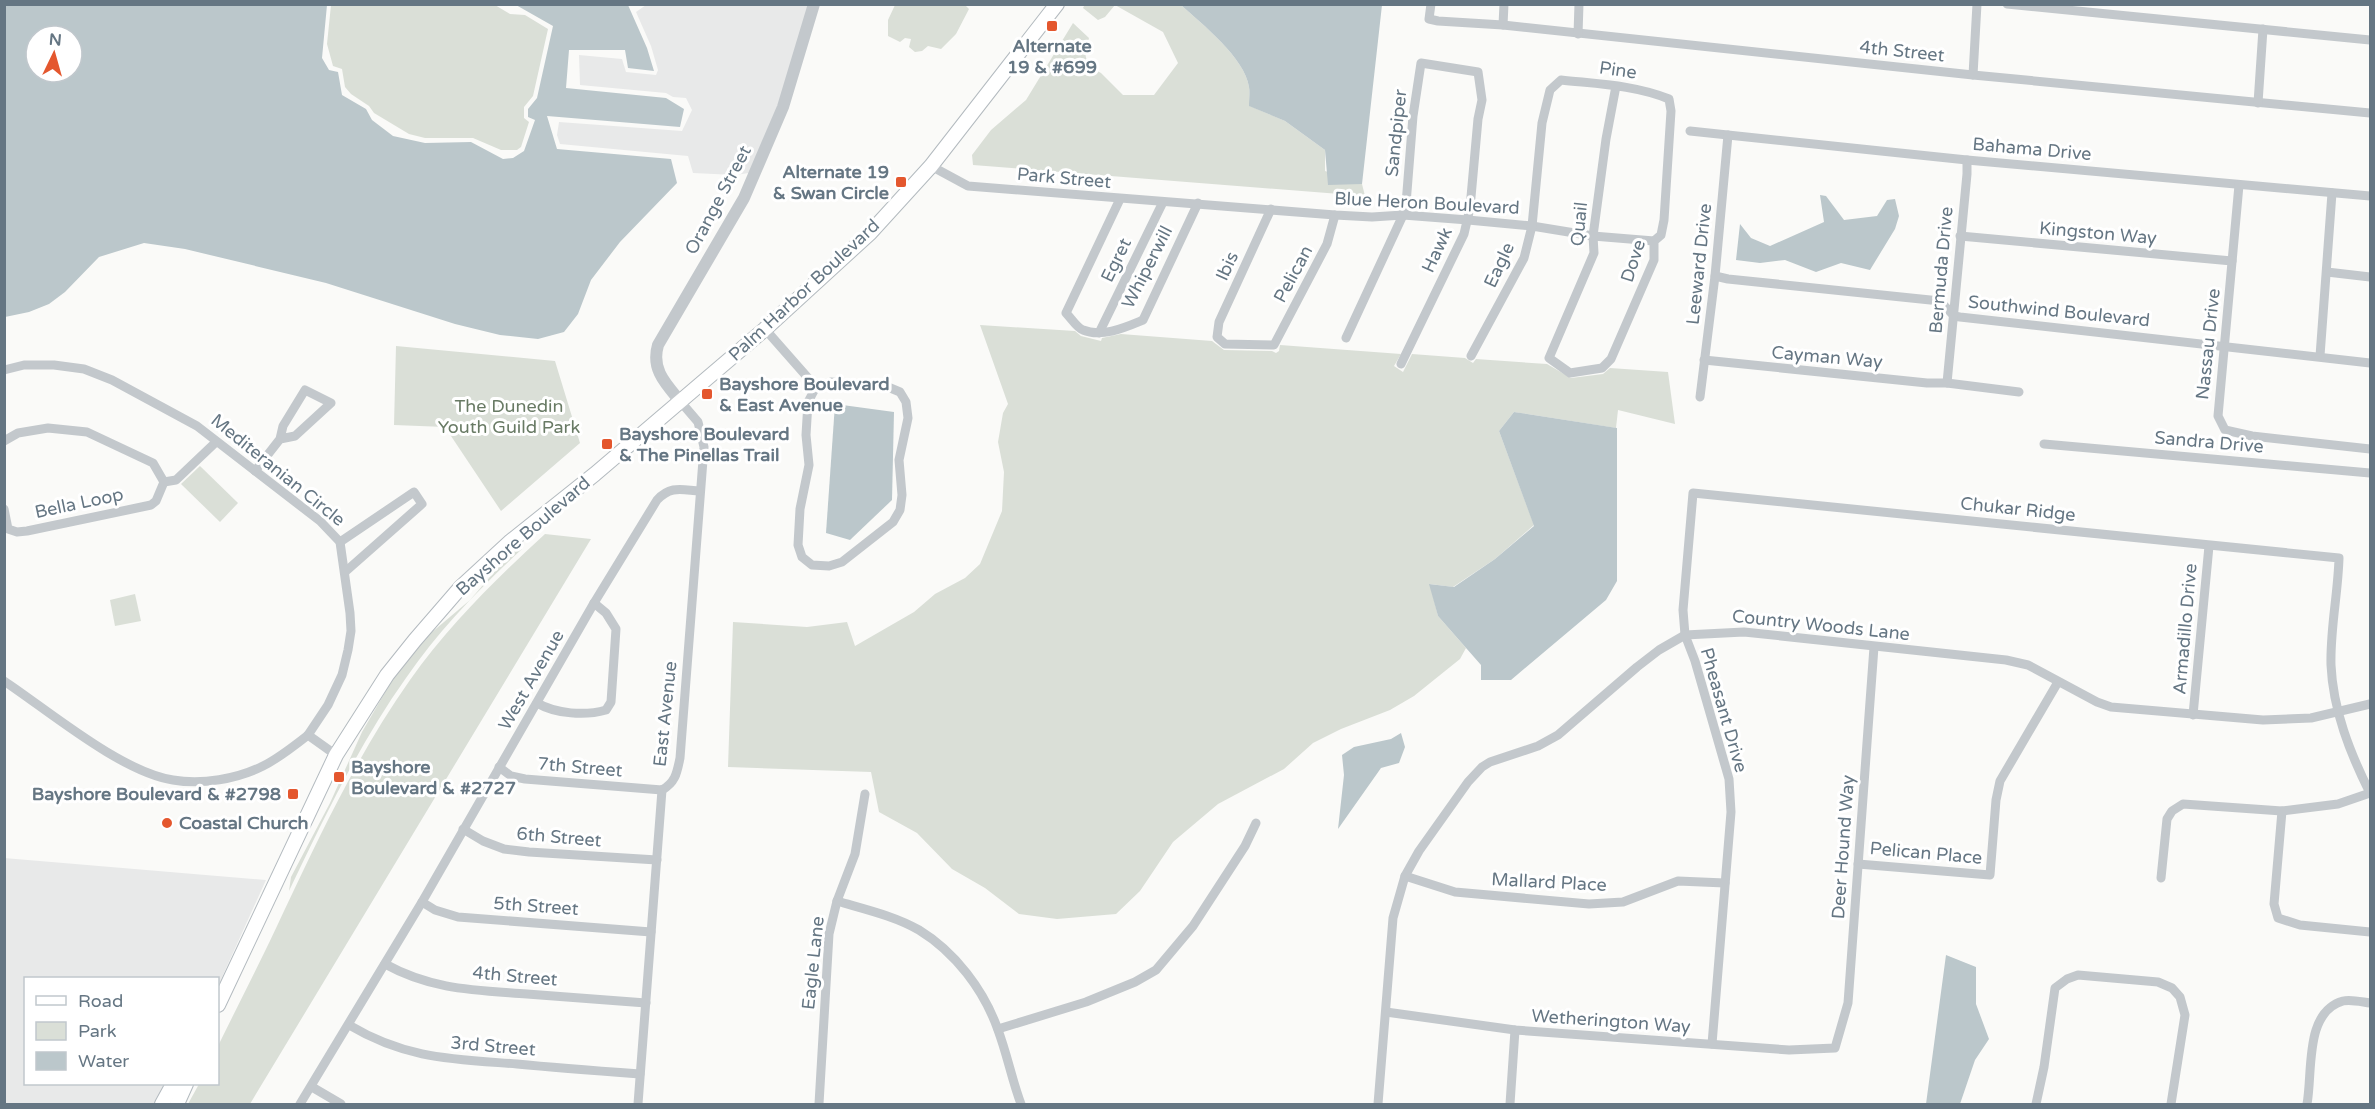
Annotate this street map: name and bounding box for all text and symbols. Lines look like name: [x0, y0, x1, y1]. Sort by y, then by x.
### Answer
marker: Alternate 19 & #699: [1045, 19, 1059, 33]
north arrow: [24, 24, 84, 84]
text: N: [48, 30, 62, 51]
place label: Alternate 19 & #699: [1007, 35, 1097, 78]
street label: 4th Street: [1858, 36, 1946, 66]
street label: Pine: [1598, 56, 1638, 84]
street label: Sandpiper: [1380, 88, 1412, 178]
street label: Bahama Drive: [1972, 133, 2092, 165]
street label: Orange Street: [680, 142, 756, 258]
place label: Alternate 19 & Swan Circle: [773, 161, 889, 204]
street label: Park Street: [1016, 163, 1112, 193]
marker: Alternate 19 & Swan Circle: [894, 175, 908, 189]
street label: Blue Heron Boulevard: [1334, 187, 1520, 219]
street label: Quail: [1566, 201, 1592, 247]
street label: Leeward Drive: [1682, 202, 1716, 326]
street label: Bermuda Drive: [1924, 206, 1958, 334]
street label: Palm Harbor Boulevard: [724, 214, 884, 366]
street label: Kingston Way: [2038, 217, 2158, 249]
street label: Whiperwill: [1117, 222, 1177, 312]
street label: Hawk: [1417, 224, 1457, 276]
street label: Egret: [1096, 234, 1136, 286]
street label: Dove: [1616, 237, 1650, 285]
street label: Eagle: [1479, 239, 1519, 291]
street label: Pelican: [1269, 242, 1317, 306]
street label: Ibis: [1211, 248, 1243, 284]
street label: Nassau Drive: [2191, 287, 2225, 401]
street label: Southwind Boulevard: [1967, 291, 2151, 331]
street label: Cayman Way: [1770, 341, 1884, 373]
place label: Bayshore Boulevard & East Avenue: [719, 373, 890, 416]
marker: Bayshore Boulevard & East Avenue: [700, 387, 714, 401]
park label: The Dunedin Youth Guild Park: [438, 395, 580, 438]
street label: Mediteranian Circle: [206, 409, 350, 531]
place label: Bayshore Boulevard & The Pinellas Trail: [619, 423, 790, 466]
street label: Sandra Drive: [2153, 426, 2265, 458]
marker: Bayshore Boulevard & The Pinellas Trail: [600, 437, 614, 451]
street label: Bayshore Boulevard: [451, 472, 595, 600]
street label: Bella Loop: [33, 483, 125, 523]
street label: Chukar Ridge: [1959, 492, 2077, 526]
street label: Armadillo Drive: [2168, 562, 2202, 696]
street label: Country Woods Lane: [1731, 605, 1911, 645]
street label: West Avenue: [493, 626, 569, 734]
street label: Pheasant Drive: [1696, 645, 1752, 775]
street label: East Avenue: [649, 660, 681, 768]
street label: 7th Street: [537, 752, 624, 782]
place label: Bayshore Boulevard & #2727: [351, 756, 516, 799]
marker: Bayshore Boulevard & #2727: [332, 770, 346, 784]
street label: Deer Hound Way: [1827, 774, 1859, 920]
place label: Bayshore Boulevard & #2798: [32, 783, 281, 805]
marker: Bayshore Boulevard & #2798: [286, 787, 300, 801]
place label: Coastal Church: [179, 812, 309, 834]
marker: Coastal Church: [160, 816, 174, 830]
street label: 6th Street: [516, 822, 603, 852]
street label: Pelican Place: [1869, 837, 1983, 869]
street label: Mallard Place: [1491, 868, 1607, 896]
street label: 5th Street: [493, 892, 579, 920]
street label: Eagle Lane: [797, 915, 829, 1011]
street label: 4th Street: [472, 961, 559, 991]
legend: [24, 977, 219, 1085]
text: Road: [78, 990, 123, 1012]
street label: Wetherington Way: [1531, 1004, 1692, 1038]
text: Park: [78, 1020, 117, 1042]
street label: 3rd Street: [449, 1031, 537, 1061]
text: Water: [78, 1050, 129, 1072]

